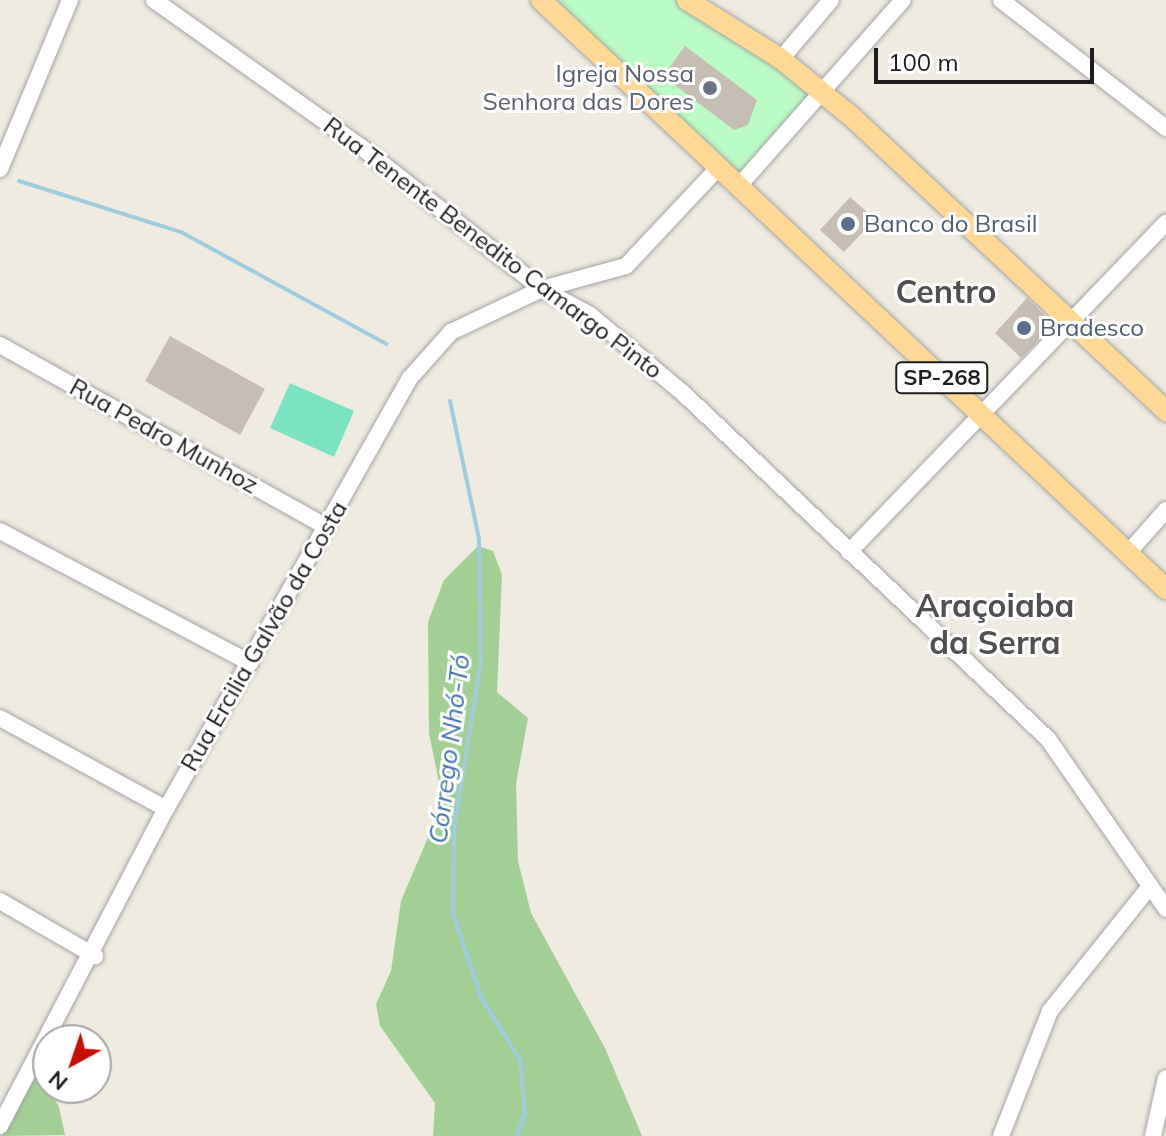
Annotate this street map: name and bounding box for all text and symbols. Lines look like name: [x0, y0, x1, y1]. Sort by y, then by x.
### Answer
scale bar: [878, 32, 1098, 82]
text: 100 m: [888, 47, 959, 77]
place label: Igreja Nossa Senhora das Dores: [483, 60, 694, 116]
marker: Igreja Nossa Senhora das Dores: [701, 79, 719, 97]
street label: Rua Tenente Benedito Camargo Pinto: [318, 111, 668, 385]
place label: Banco do Brasil: [864, 210, 1037, 238]
marker: Banco do Brasil: [839, 215, 857, 233]
district label: Centro: [895, 272, 997, 310]
place label: Bradesco: [1040, 314, 1144, 342]
marker: Bradesco: [1015, 319, 1033, 337]
road number: SP-268: [894, 360, 990, 396]
street label: Rua Pedro Munhoz: [65, 372, 263, 500]
street label: Rua Ercilia Galvão da Costa: [175, 496, 353, 776]
district label: Araçoiaba da Serra: [916, 587, 1074, 662]
water label: Córrego Nhó-Tó: [422, 653, 476, 845]
north arrow: [32, 1024, 112, 1104]
text: N: [42, 1065, 73, 1097]

